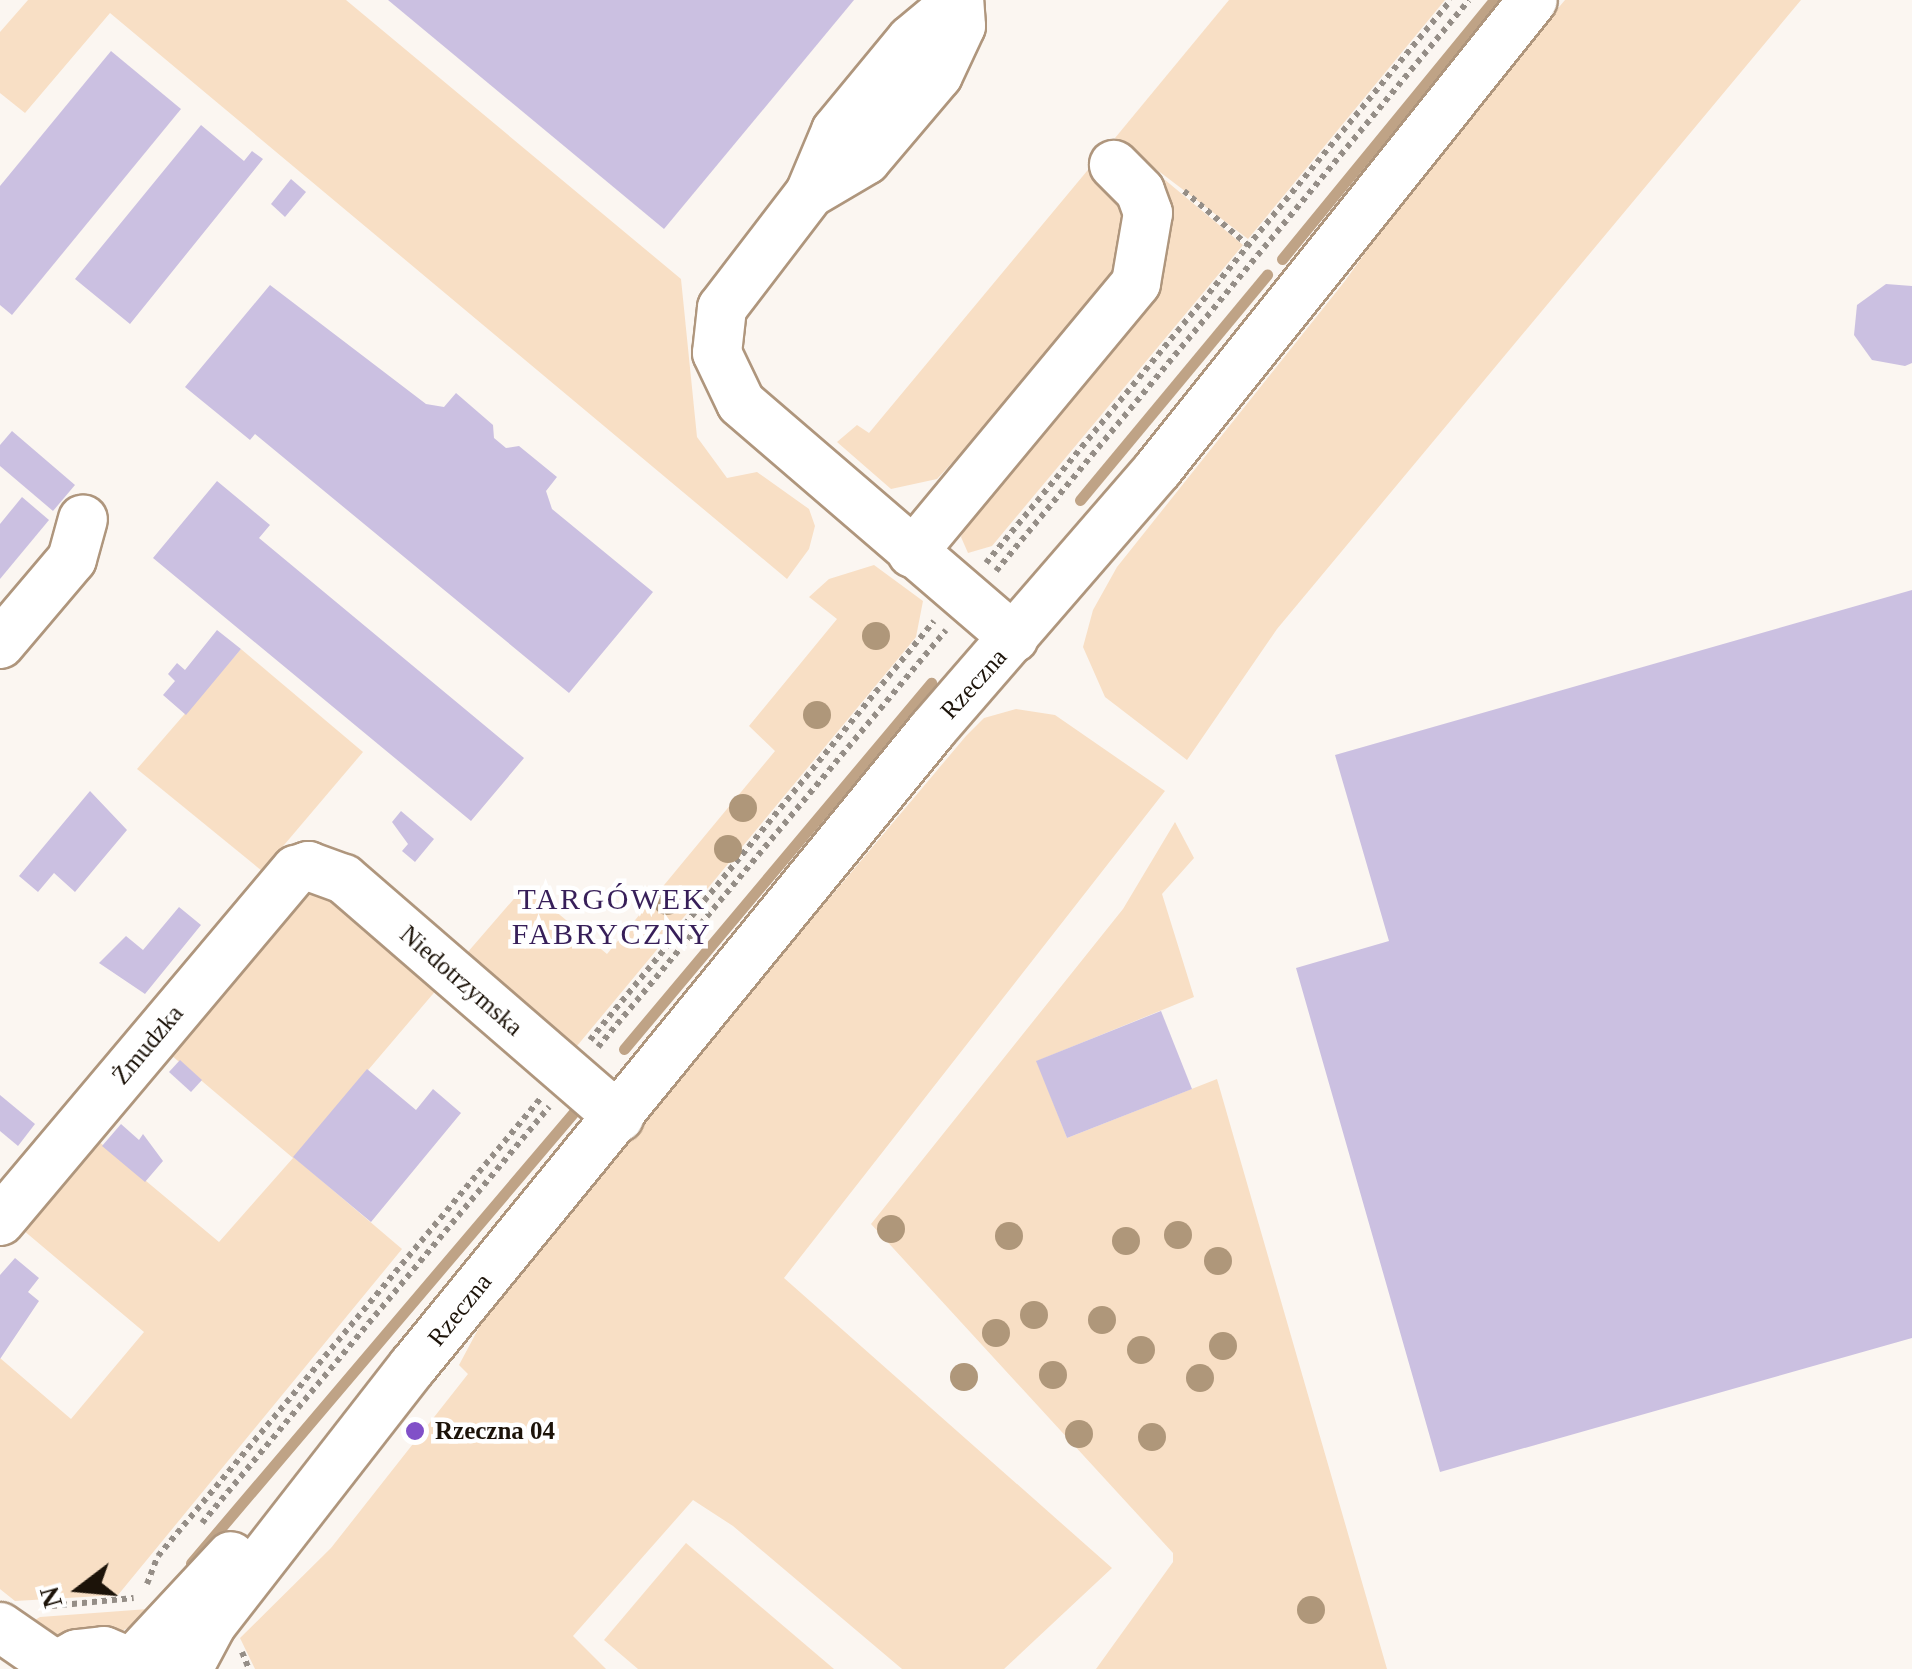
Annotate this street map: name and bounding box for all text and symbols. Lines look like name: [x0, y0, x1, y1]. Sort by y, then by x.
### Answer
street label: Rzeczna: [935, 643, 1013, 725]
district label: TARGÓWEK FABRYCZNY: [512, 881, 712, 952]
street label: Niedotrzymska: [394, 920, 528, 1042]
street label: Żmudzka: [106, 999, 190, 1091]
street label: Rzeczna: [422, 1268, 498, 1352]
place label: Rzeczna 04: [435, 1416, 555, 1446]
marker: Rzeczna 04: [404, 1420, 426, 1442]
north arrow: [30, 1539, 130, 1639]
text: N: [33, 1583, 68, 1611]

